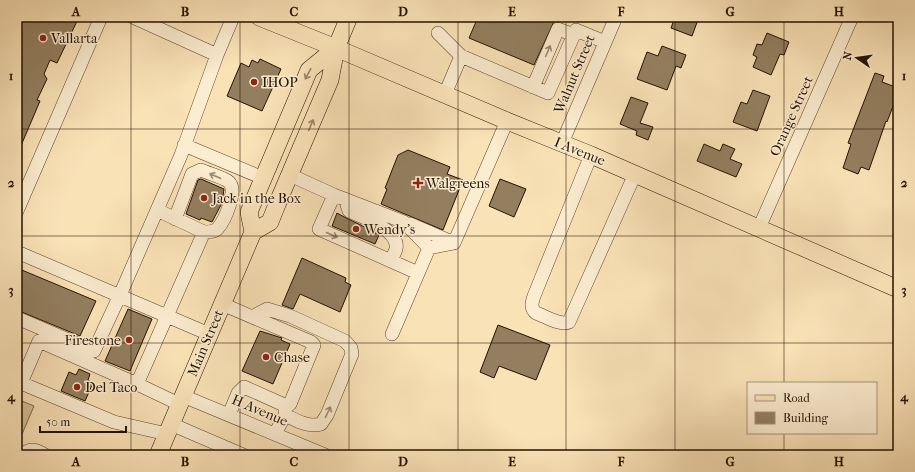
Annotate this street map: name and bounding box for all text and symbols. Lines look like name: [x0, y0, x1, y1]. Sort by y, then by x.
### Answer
text: A: [71, 4, 81, 19]
text: B: [181, 4, 190, 19]
text: C: [290, 4, 299, 19]
text: D: [398, 4, 408, 19]
text: E: [508, 4, 516, 19]
text: F: [617, 4, 625, 19]
text: G: [725, 4, 735, 19]
text: H: [834, 4, 845, 19]
place label: Vallarta: [50, 30, 98, 47]
street label: Walnut Street: [550, 32, 599, 117]
marker: Vallarta: [38, 33, 48, 43]
north arrow: [837, 38, 877, 78]
one-way arrow: [545, 45, 552, 57]
text: N: [840, 50, 855, 61]
text: 1: [9, 68, 14, 83]
one-way arrow: [304, 68, 311, 80]
text: 1: [902, 68, 907, 83]
street label: Orange Street: [766, 73, 817, 159]
place label: IHOP: [262, 74, 298, 91]
marker: IHOP: [249, 77, 259, 87]
one-way arrow: [308, 119, 316, 131]
street label: I Avenue: [552, 134, 608, 169]
one-way arrow: [209, 172, 221, 179]
text: 2: [8, 175, 15, 190]
place label: Walgreens: [425, 175, 490, 192]
text: 2: [901, 175, 908, 190]
marker: Walgreens: [413, 178, 423, 188]
place label: Jack in the Box: [211, 190, 302, 207]
marker: Jack in the Box: [199, 193, 209, 203]
place label: Wendy's: [363, 221, 415, 238]
marker: Wendy's: [351, 224, 361, 234]
one-way arrow: [326, 232, 338, 240]
text: 3: [8, 282, 14, 298]
text: 3: [901, 282, 907, 298]
street label: Main Street: [184, 307, 227, 379]
place label: Firestone: [64, 332, 121, 349]
marker: Firestone: [124, 335, 134, 345]
place label: Chase: [274, 349, 310, 366]
marker: Chase: [261, 352, 271, 362]
place label: Del Taco: [85, 379, 137, 396]
marker: Del Taco: [72, 382, 82, 392]
legend: [747, 382, 877, 434]
text: 4: [6, 389, 16, 405]
text: 4: [899, 389, 909, 405]
street label: H Avenue: [229, 391, 290, 430]
text: Road: [783, 391, 810, 405]
one-way arrow: [325, 406, 332, 418]
scale bar: [40, 408, 126, 434]
text: Building: [783, 411, 828, 425]
text: 50 m: [46, 415, 70, 429]
text: A: [71, 454, 81, 469]
text: B: [181, 454, 190, 469]
text: C: [290, 454, 299, 469]
text: D: [398, 454, 408, 469]
text: E: [508, 454, 516, 469]
text: F: [617, 454, 625, 469]
text: G: [725, 454, 735, 469]
text: H: [834, 454, 845, 469]

